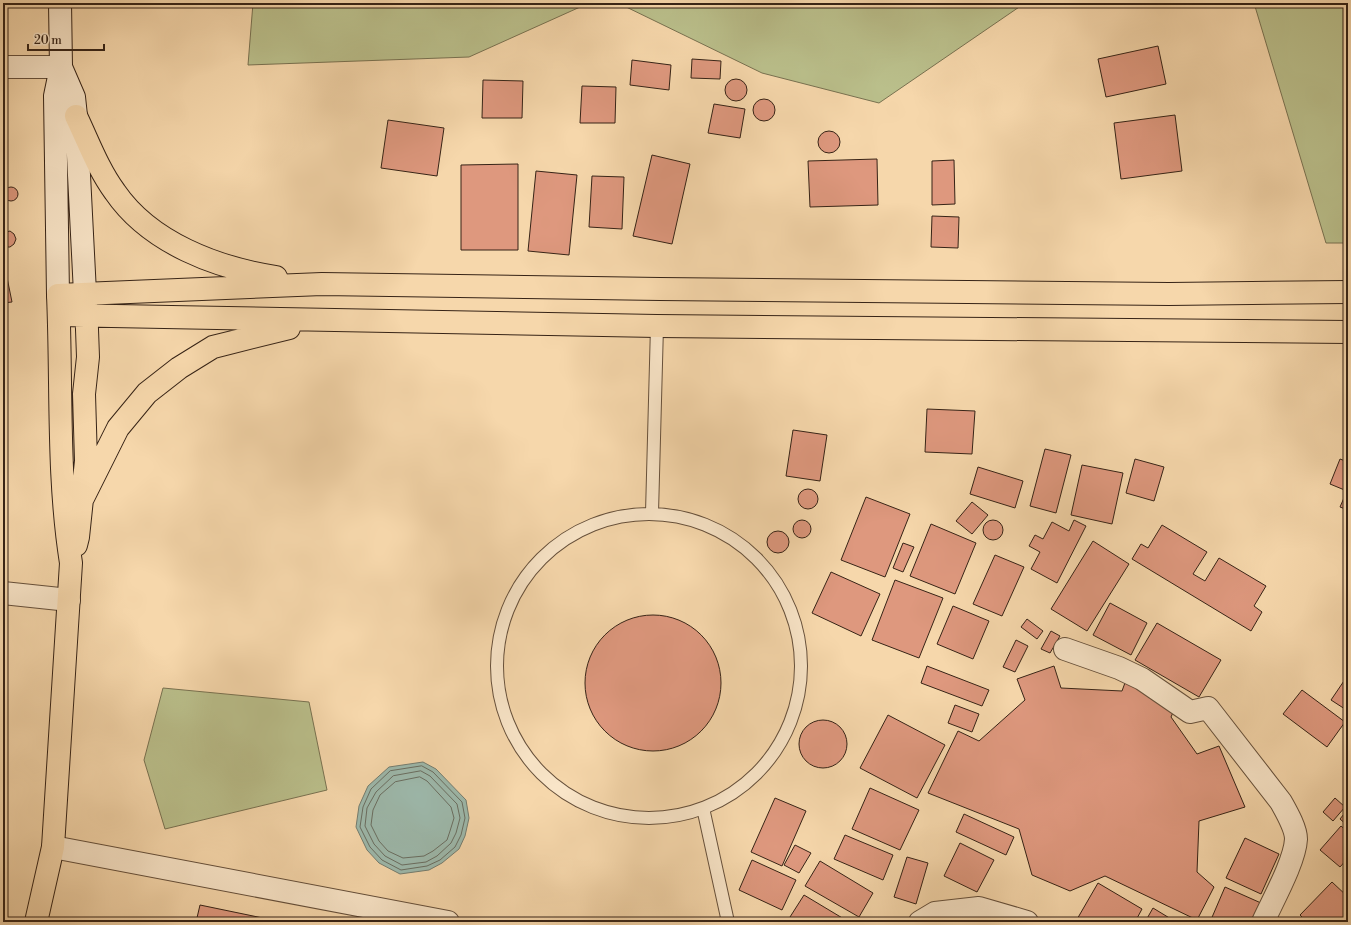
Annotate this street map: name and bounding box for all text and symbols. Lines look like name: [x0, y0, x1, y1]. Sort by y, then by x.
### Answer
scale bar: [28, 26, 104, 52]
text: 20 m: [34, 33, 62, 48]

